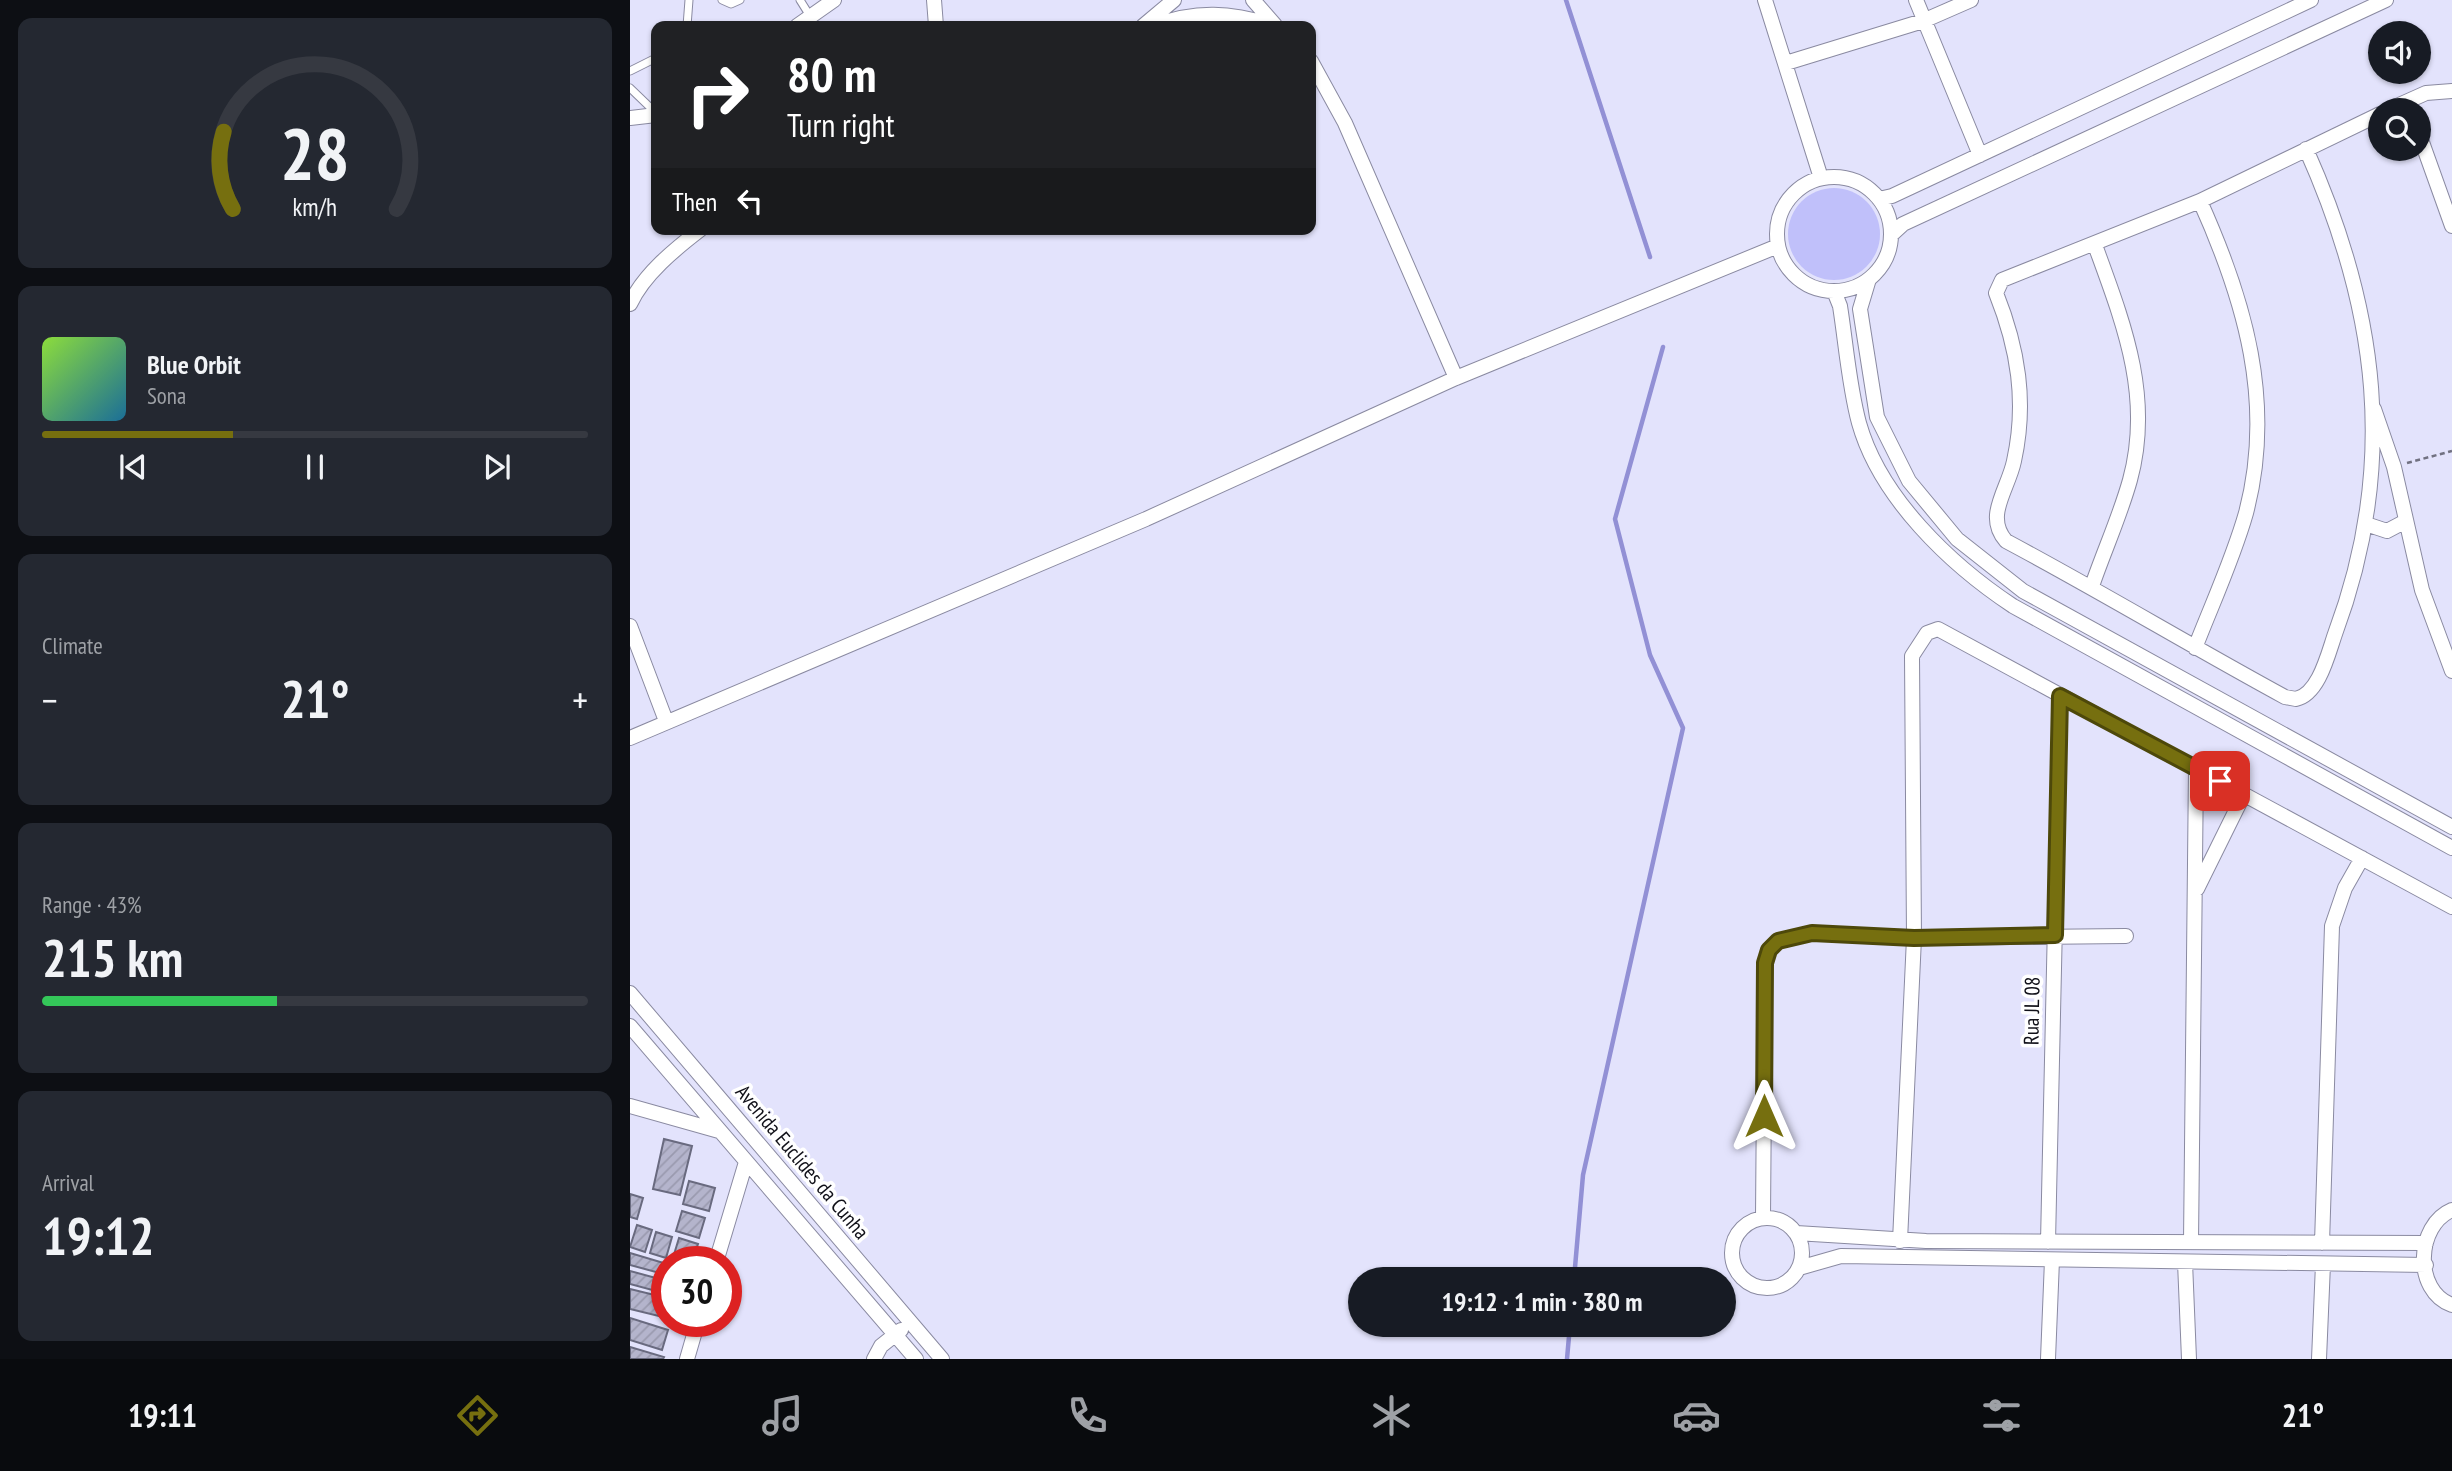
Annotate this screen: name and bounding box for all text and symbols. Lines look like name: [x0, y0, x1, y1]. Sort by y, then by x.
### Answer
map controls: [2368, 21, 2431, 161]
button: sound: [2368, 21, 2431, 84]
text: 80 m: [787, 42, 876, 106]
icon: right: [672, 49, 763, 140]
button: search: [2368, 98, 2431, 161]
text: Turn right: [787, 104, 895, 146]
text: 28: [280, 105, 350, 199]
icon: left: [731, 182, 769, 220]
text: Then: [672, 185, 717, 218]
text: km/h: [293, 191, 337, 223]
text: Blue Orbit: [147, 348, 241, 381]
text: Sona: [147, 381, 186, 410]
icon: previous: [114, 448, 152, 486]
icon: pause: [296, 448, 334, 486]
icon: next: [478, 448, 516, 486]
text: Climate: [42, 631, 103, 660]
text: 21°: [281, 665, 349, 732]
text: −: [42, 675, 58, 724]
text: +: [572, 675, 588, 724]
pin: [2190, 751, 2250, 811]
icon: arrive: [2201, 762, 2239, 800]
text: Range · 43%: [42, 890, 142, 919]
text: 215 km: [42, 924, 183, 991]
street label: Rua JL 08: [2017, 977, 2046, 1045]
street label: Avenida Euclides da Cunha: [730, 1079, 875, 1244]
position arrow: [1727, 1079, 1801, 1153]
text: Arrival: [42, 1168, 94, 1197]
text: 19:12: [42, 1202, 154, 1269]
speed limit sign: 30: [651, 1246, 742, 1337]
text: 19:12 · 1 min · 380 m: [1442, 1285, 1642, 1318]
icon: directions: [453, 1391, 502, 1440]
icon: music: [758, 1391, 807, 1440]
icon: phone: [1063, 1391, 1112, 1440]
icon: climate: [1367, 1391, 1416, 1440]
icon: car: [1672, 1391, 1721, 1440]
icon: filters: [1977, 1391, 2026, 1440]
text: 19:11: [128, 1394, 197, 1436]
text: 21°: [2282, 1394, 2324, 1436]

